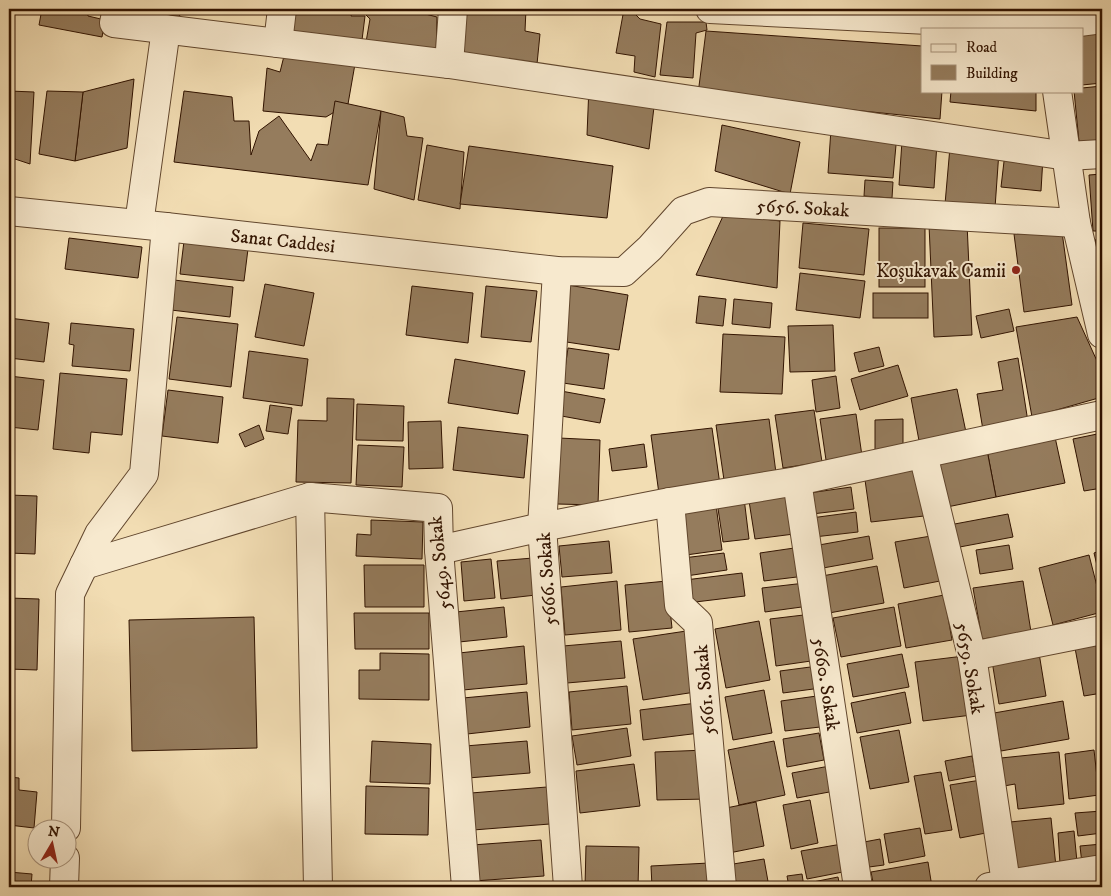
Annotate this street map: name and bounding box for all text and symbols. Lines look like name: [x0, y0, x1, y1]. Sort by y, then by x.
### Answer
legend: [921, 28, 1084, 92]
text: Road: [966, 38, 998, 57]
text: Building: [966, 64, 1018, 83]
street label: 5656. Sokak: [756, 195, 851, 222]
street label: Sanat Caddesi: [229, 225, 336, 258]
place label: Koşukavak Camii: [876, 260, 1006, 283]
marker: Koşukavak Camii: [1010, 264, 1022, 276]
street label: 5649. Sokak: [424, 514, 457, 611]
street label: 5666. Sokak: [533, 531, 562, 626]
street label: 5659. Sokak: [950, 621, 989, 717]
street label: 5660. Sokak: [807, 636, 844, 733]
street label: 5661. Sokak: [690, 643, 721, 736]
north arrow: [28, 818, 78, 868]
text: N: [47, 822, 61, 842]

